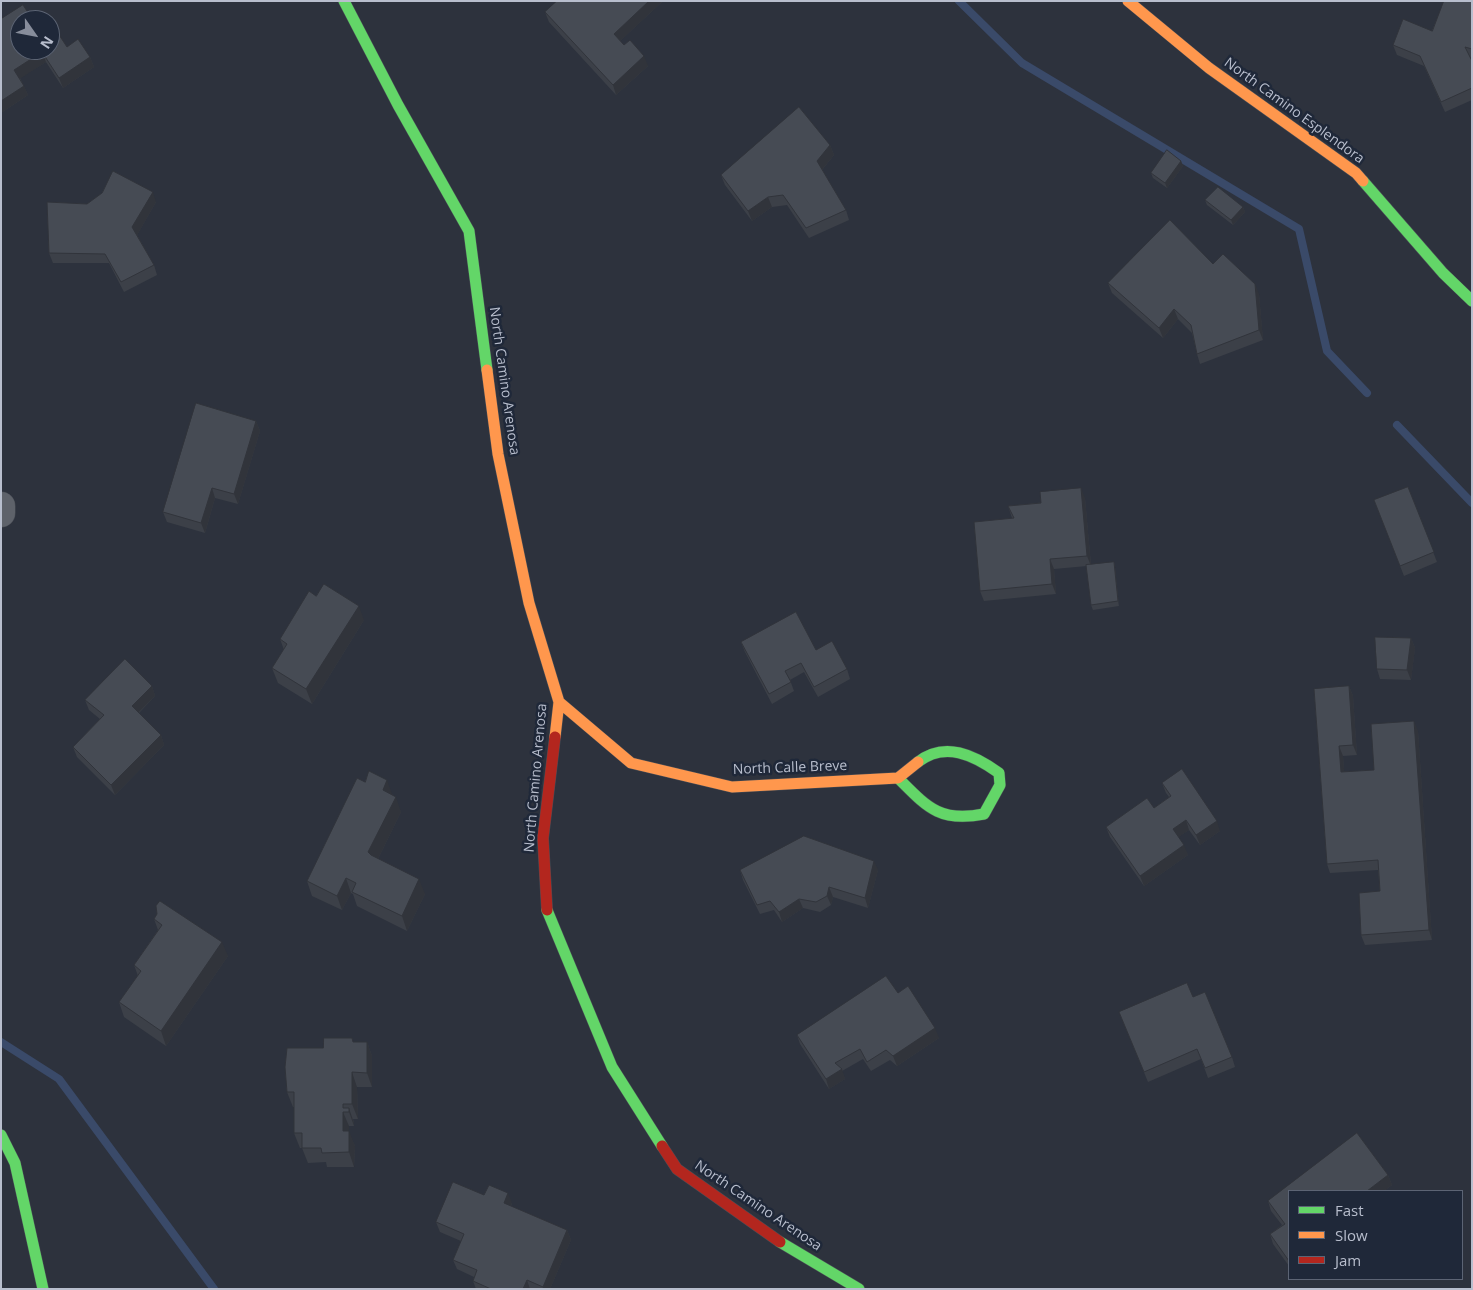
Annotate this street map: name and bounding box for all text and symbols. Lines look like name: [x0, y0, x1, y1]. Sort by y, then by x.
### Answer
north arrow: [10, 10, 60, 60]
text: N: [36, 33, 58, 53]
street label: North Camino Esplendora: [1221, 55, 1367, 167]
street label: North Camino Arenosa: [485, 306, 523, 456]
street label: North Camino Arenosa: [521, 703, 551, 853]
street label: North Calle Breve: [732, 758, 848, 778]
street label: North Camino Arenosa: [691, 1157, 825, 1255]
legend: [1288, 1190, 1463, 1280]
text: Fast: [1335, 1200, 1364, 1220]
text: Slow: [1335, 1225, 1368, 1245]
text: Jam: [1335, 1250, 1361, 1270]

